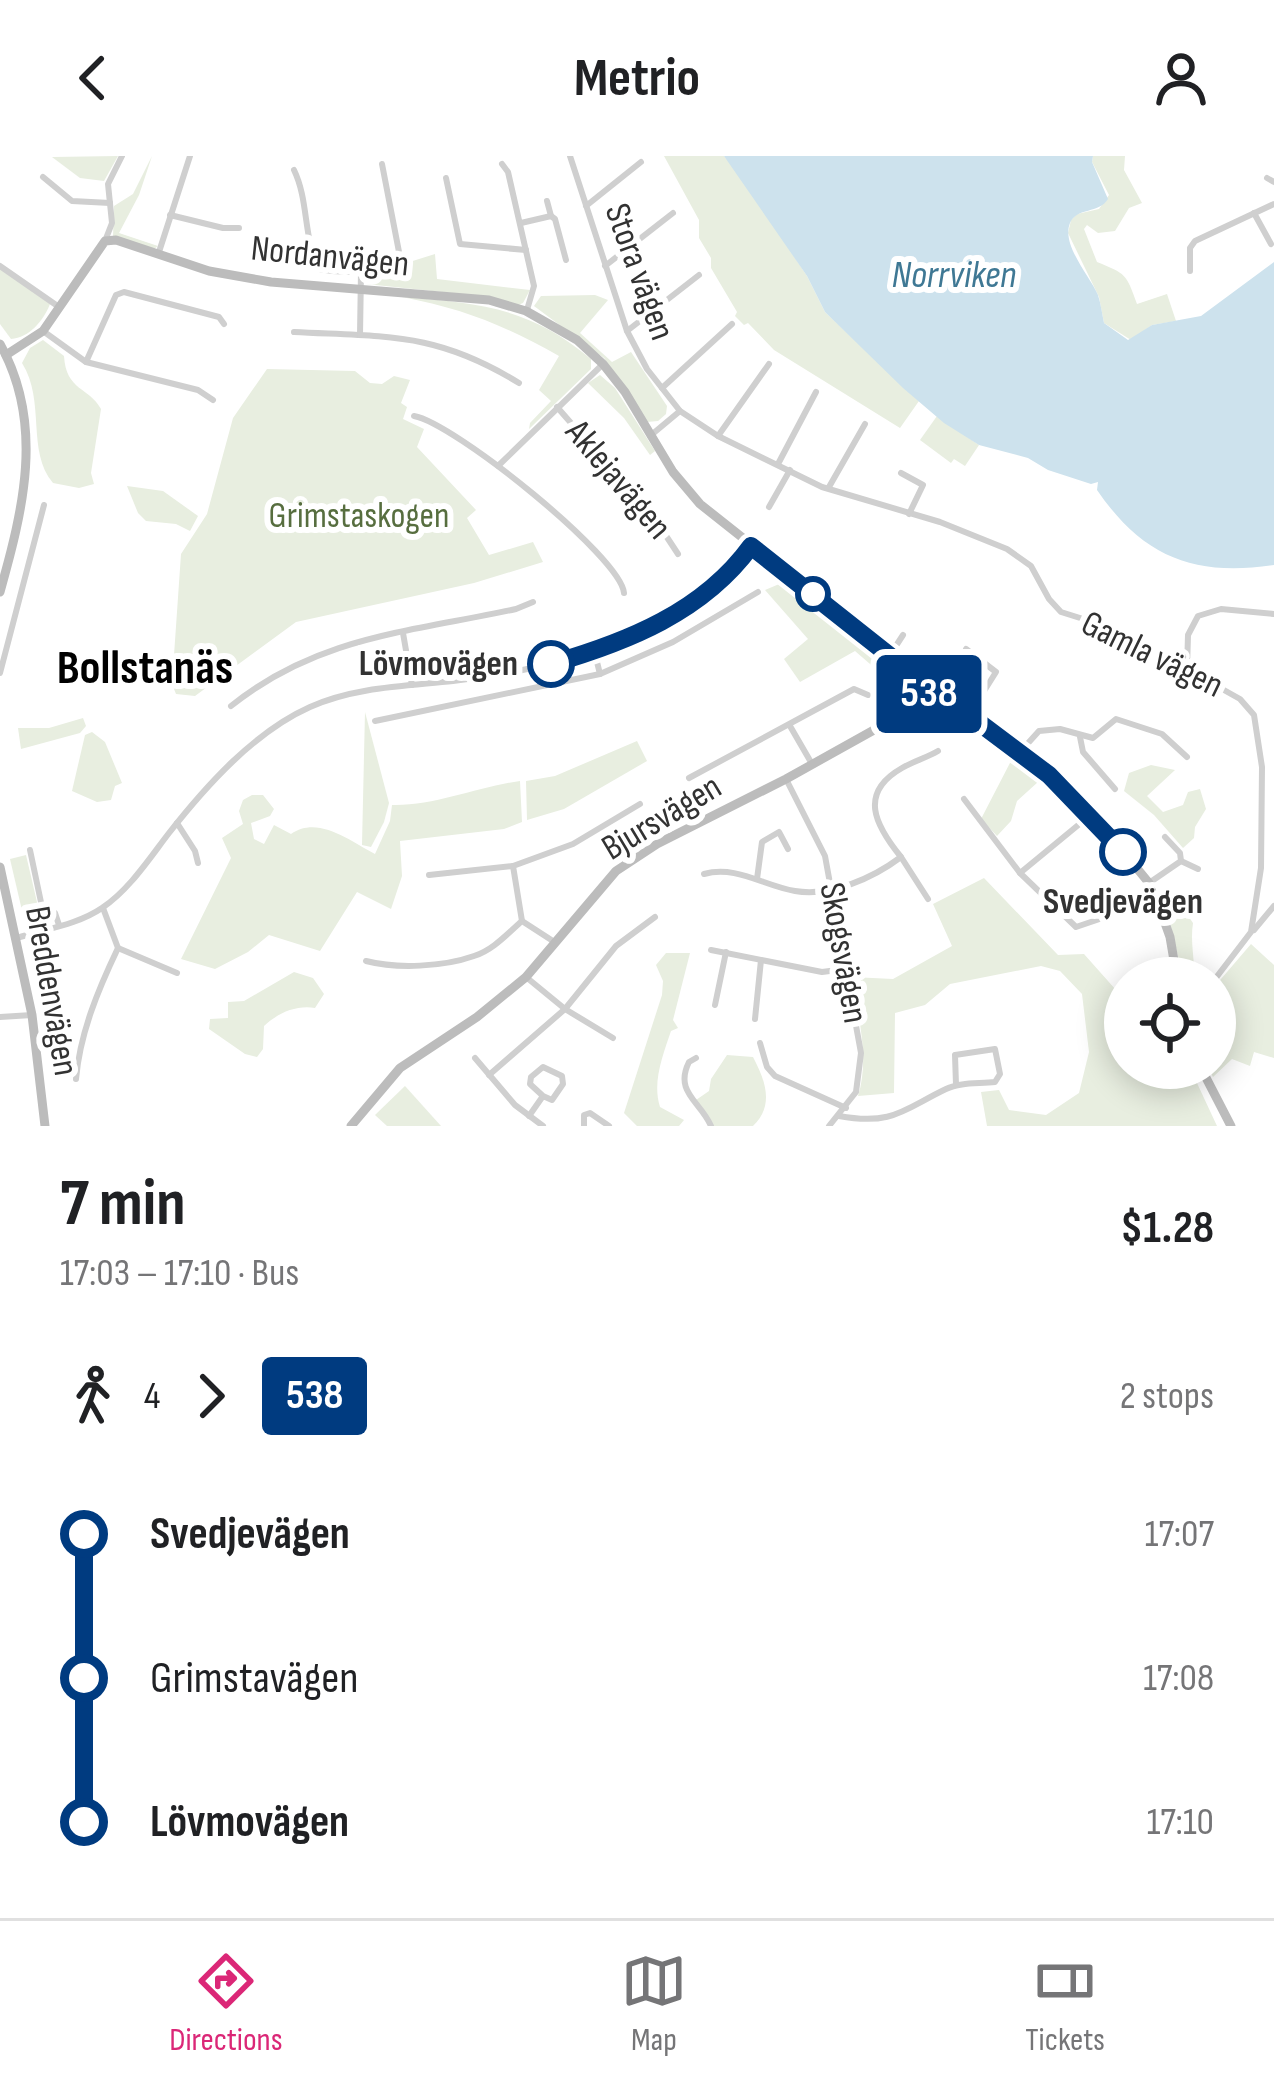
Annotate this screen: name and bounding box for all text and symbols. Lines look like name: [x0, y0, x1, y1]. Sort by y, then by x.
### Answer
icon: back: [60, 45, 126, 111]
icon: person: [1148, 45, 1214, 111]
text: Metrio: [574, 46, 700, 111]
street label: Stora vägen: [595, 198, 683, 346]
street label: Nordanvägen: [249, 227, 411, 287]
water label: Norrviken: [892, 252, 1016, 299]
street label: Aklejavägen: [555, 411, 680, 548]
park label: Grimstaskogen: [269, 495, 449, 538]
unlabelled marker: [797, 578, 829, 610]
street label: Gamla vägen: [1074, 602, 1230, 708]
district label: Bollstanäs: [57, 640, 233, 697]
marker: Lövmovägen: [529, 642, 573, 686]
place label: Lövmovägen: [359, 643, 518, 686]
line badge: 538: [860, 655, 998, 733]
text: 538: [900, 668, 958, 719]
street label: Bjursvägen: [595, 766, 729, 870]
marker: Svedjevägen: [1101, 830, 1145, 874]
street label: Skogsvägen: [810, 879, 876, 1027]
place label: Svedjevägen: [1043, 881, 1203, 924]
street label: Breddenvägen: [15, 903, 87, 1079]
map controls: [1104, 957, 1236, 1089]
button: locate: [1104, 957, 1236, 1089]
text: 7 min: [60, 1165, 186, 1244]
text: $1.28: [1120, 1201, 1214, 1256]
text: 17:03 – 17:10 · Bus: [60, 1250, 299, 1297]
icon: walk: [60, 1363, 126, 1429]
icon: forward: [178, 1363, 244, 1429]
text: 538: [286, 1370, 343, 1421]
text: 4: [144, 1373, 160, 1420]
text: 2 stops: [1120, 1373, 1214, 1420]
text: Svedjevägen: [150, 1507, 350, 1562]
text: 17:07: [1145, 1511, 1214, 1558]
text: Grimstavägen: [150, 1651, 359, 1706]
text: 17:08: [1143, 1655, 1214, 1702]
text: Lövmovägen: [150, 1795, 349, 1850]
text: 17:10: [1147, 1799, 1214, 1846]
tab: Directions: [169, 1948, 283, 2060]
tab: Map: [621, 1948, 687, 2060]
tab: Tickets: [1025, 1948, 1105, 2060]

